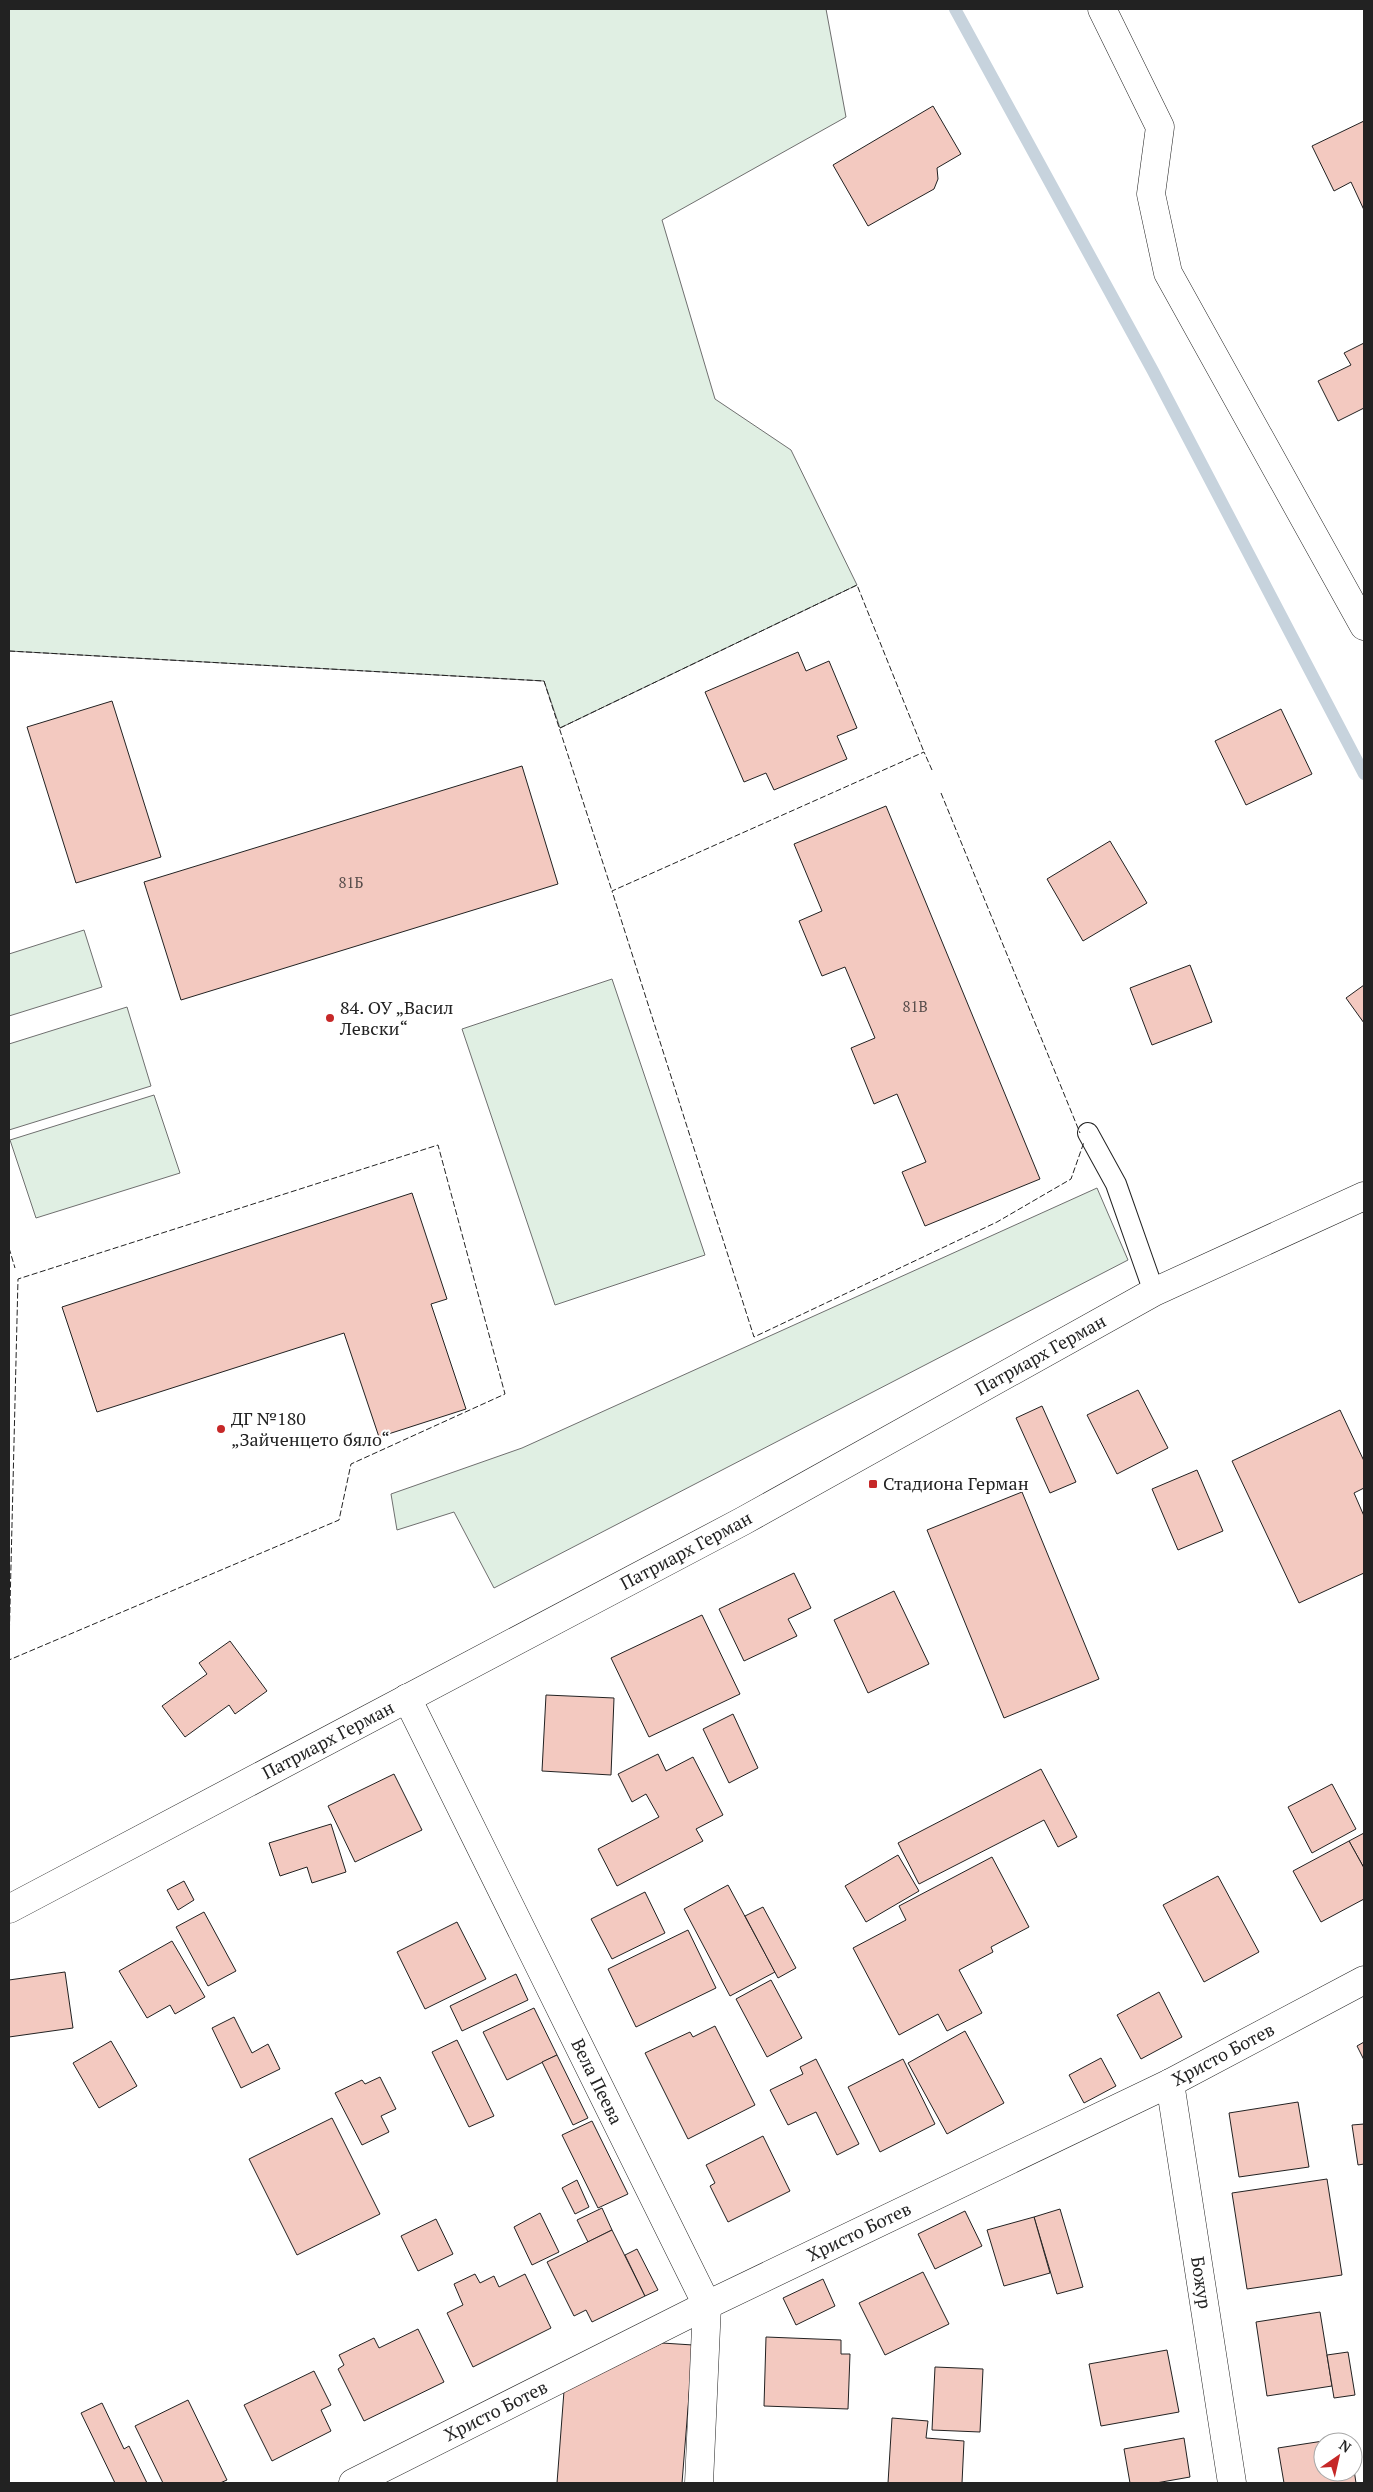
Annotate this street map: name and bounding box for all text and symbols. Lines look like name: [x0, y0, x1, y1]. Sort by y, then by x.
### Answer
house number: 81Б: [339, 872, 364, 892]
place label: 84. ОУ „Васил Левски“: [339, 995, 454, 1040]
house number: 81В: [902, 996, 928, 1016]
marker: 84. ОУ „Васил Левски“: [324, 1012, 336, 1024]
street label: Патриарх Герман: [971, 1308, 1110, 1400]
place label: ДГ №180 „Зайченцето бяло“: [231, 1406, 390, 1451]
marker: ДГ №180 „Зайченцето бяло“: [215, 1423, 227, 1435]
place label: Стадиона Герман: [883, 1471, 1029, 1495]
marker: Стадиона Герман: [867, 1478, 879, 1490]
street label: Патриарх Герман: [616, 1505, 756, 1595]
street label: Патриарх Герман: [258, 1695, 398, 1784]
street label: Христо Ботев: [1167, 2017, 1278, 2091]
street label: Вела Пеева: [566, 2034, 629, 2128]
street label: Христо Ботев: [803, 2196, 915, 2266]
street label: Божур: [1186, 2255, 1218, 2310]
street label: Христо Ботев: [440, 2374, 551, 2446]
north arrow: [1313, 2432, 1363, 2482]
text: N: [1336, 2435, 1356, 2457]

